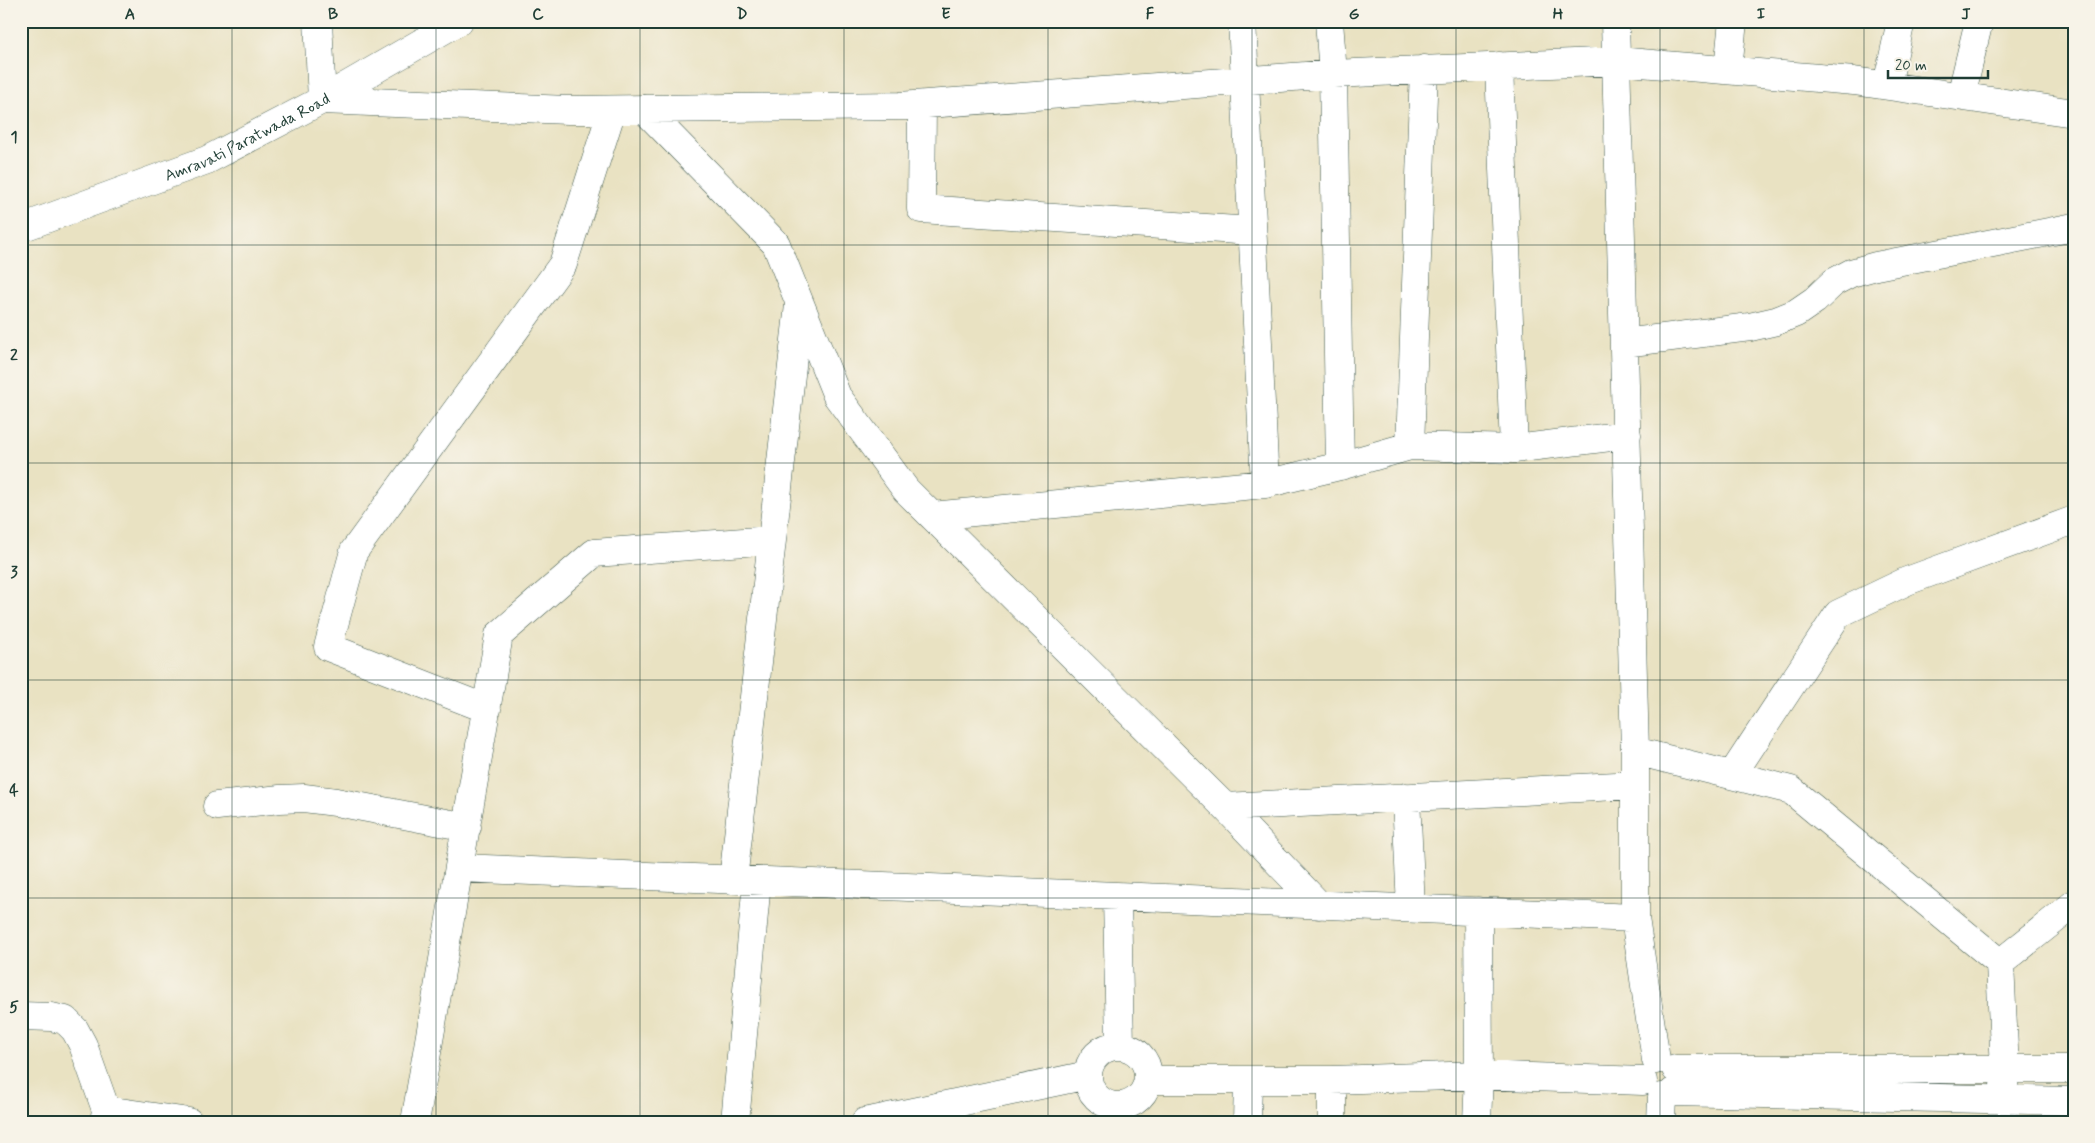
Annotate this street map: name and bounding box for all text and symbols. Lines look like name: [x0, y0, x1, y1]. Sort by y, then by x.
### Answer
text: A: [125, 4, 135, 25]
text: B: [328, 4, 338, 25]
text: C: [532, 4, 544, 25]
text: D: [736, 4, 748, 25]
text: E: [941, 4, 951, 25]
text: F: [1146, 4, 1155, 25]
text: G: [1349, 4, 1360, 25]
text: H: [1553, 4, 1564, 25]
text: I: [1757, 4, 1766, 25]
text: J: [1961, 4, 1971, 25]
scale bar: [1888, 48, 1988, 80]
text: 20 m: [1895, 56, 1927, 76]
street label: Amravati Paratwada Road: [162, 89, 334, 187]
text: 1: [10, 127, 18, 148]
text: 2: [10, 345, 18, 366]
text: 3: [10, 562, 18, 583]
text: 4: [9, 780, 19, 801]
text: 5: [9, 997, 19, 1018]

